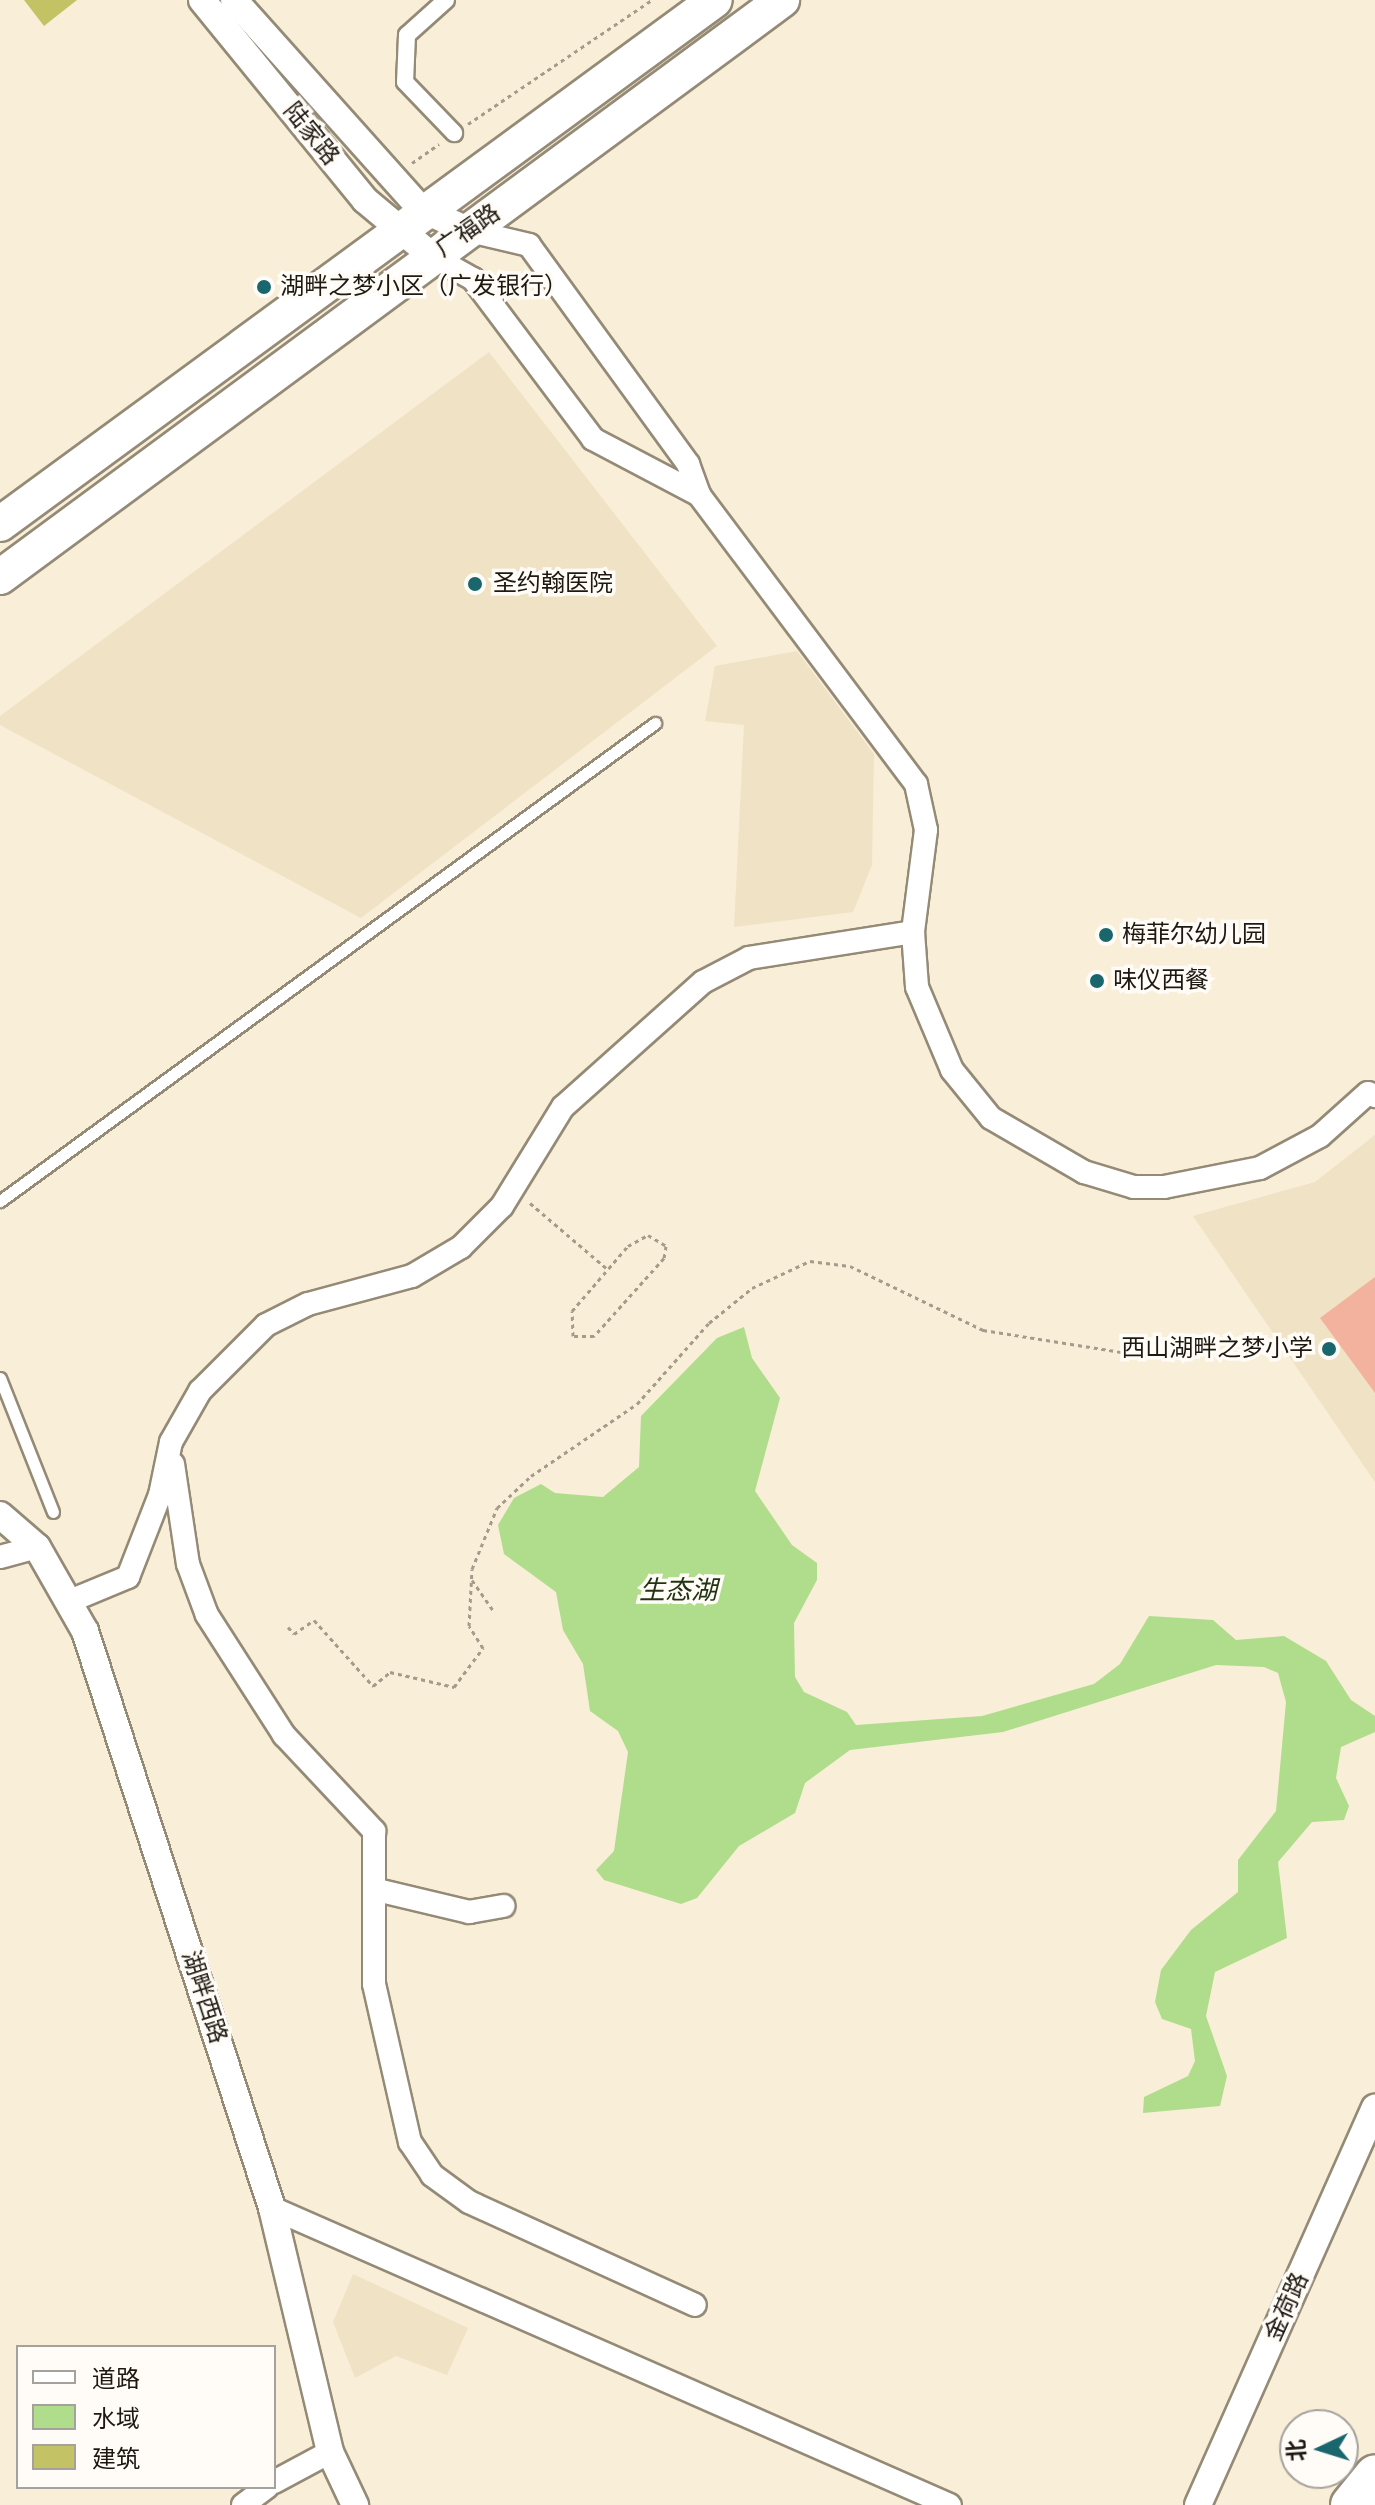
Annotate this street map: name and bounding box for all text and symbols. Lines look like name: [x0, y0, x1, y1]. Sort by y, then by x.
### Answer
street label: 陆家路: [277, 97, 345, 171]
street label: 广福路: [430, 199, 506, 263]
place label: 湖畔之梦小区（广发银行）: [280, 273, 568, 301]
marker: 湖畔之梦小区（广发银行）: [255, 278, 273, 296]
place label: 圣约翰医院: [493, 570, 613, 598]
marker: 圣约翰医院: [464, 573, 486, 595]
place label: 梅菲尔幼儿园: [1122, 921, 1266, 949]
marker: 梅菲尔幼儿园: [1097, 926, 1115, 944]
place label: 味仪西餐: [1113, 967, 1209, 995]
marker: 味仪西餐: [1088, 972, 1106, 990]
place label: 西山湖畔之梦小学: [1121, 1335, 1313, 1363]
marker: 西山湖畔之梦小学: [1320, 1340, 1338, 1358]
water label: 生态湖: [639, 1575, 717, 1607]
street label: 湖畔西路: [175, 1947, 233, 2047]
street label: 金荷路: [1259, 2268, 1315, 2346]
legend: [16, 2345, 276, 2489]
text: 道路: [92, 2363, 140, 2395]
text: 水域: [92, 2403, 140, 2435]
north arrow: [1279, 2409, 1359, 2489]
text: 北: [1281, 2439, 1313, 2463]
text: 建筑: [92, 2443, 140, 2475]

